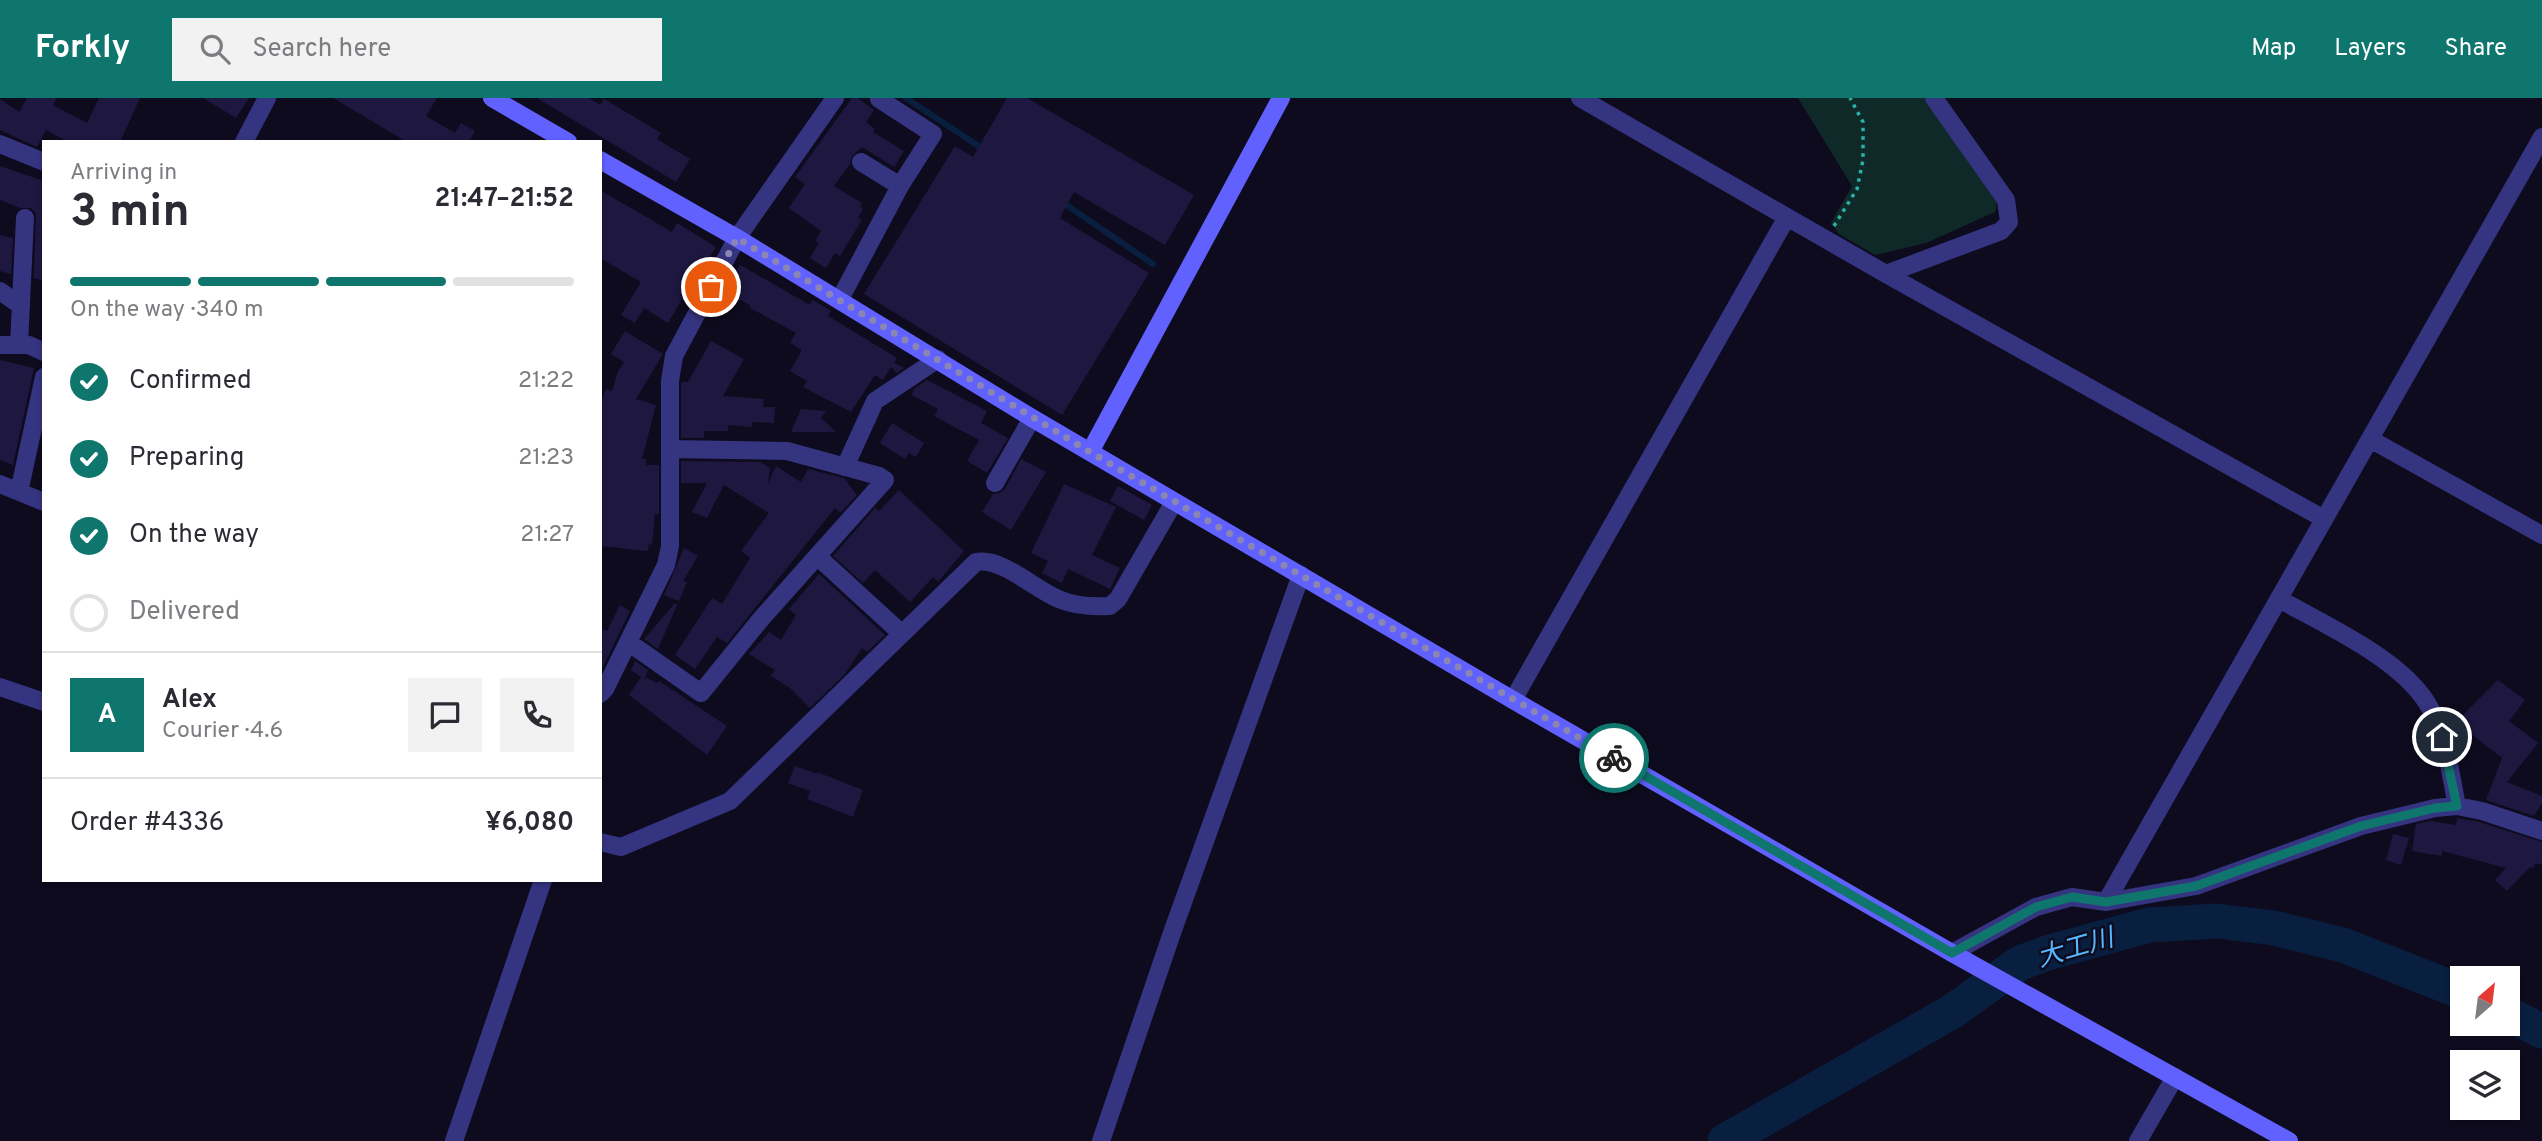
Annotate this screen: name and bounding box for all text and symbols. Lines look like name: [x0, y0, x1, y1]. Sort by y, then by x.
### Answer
search box: [172, 18, 662, 81]
text: Forkly: [35, 28, 130, 70]
icon: search: [196, 30, 234, 68]
text: Search here: [252, 33, 391, 66]
text: Map: [2251, 34, 2296, 64]
text: Layers: [2334, 34, 2406, 64]
text: Share: [2444, 34, 2507, 64]
text: Arriving in: [70, 159, 177, 188]
text: 21:47–21:52: [435, 183, 574, 216]
text: 3 min: [70, 184, 190, 243]
pin: [681, 257, 741, 317]
icon: bag: [692, 268, 730, 306]
text: On the way · 340 m: [70, 296, 264, 325]
icon: check: [70, 363, 108, 401]
text: Confirmed: [129, 365, 252, 398]
text: 21:22: [518, 367, 574, 396]
icon: check: [70, 440, 108, 478]
text: Preparing: [129, 442, 244, 475]
text: 21:23: [518, 444, 574, 473]
icon: check: [70, 517, 108, 555]
text: On the way: [129, 519, 259, 552]
text: 21:27: [520, 521, 574, 550]
text: Delivered: [129, 596, 240, 629]
button: chat: [408, 678, 482, 752]
button: phone: [500, 678, 574, 752]
text: Alex: [162, 684, 217, 717]
text: A: [98, 699, 116, 732]
pin: [2412, 707, 2472, 767]
text: Courier · 4.6: [162, 717, 283, 746]
icon: home: [2423, 718, 2461, 756]
courier: [1579, 723, 1649, 793]
icon: bike: [1595, 739, 1633, 777]
text: Order #4336: [70, 807, 224, 840]
text: ¥6,080: [486, 807, 574, 840]
water label: 大工川: [2034, 922, 2121, 976]
north arrow: [2450, 966, 2520, 1036]
map controls: [2450, 966, 2520, 1120]
button: layers: [2450, 1050, 2520, 1120]

